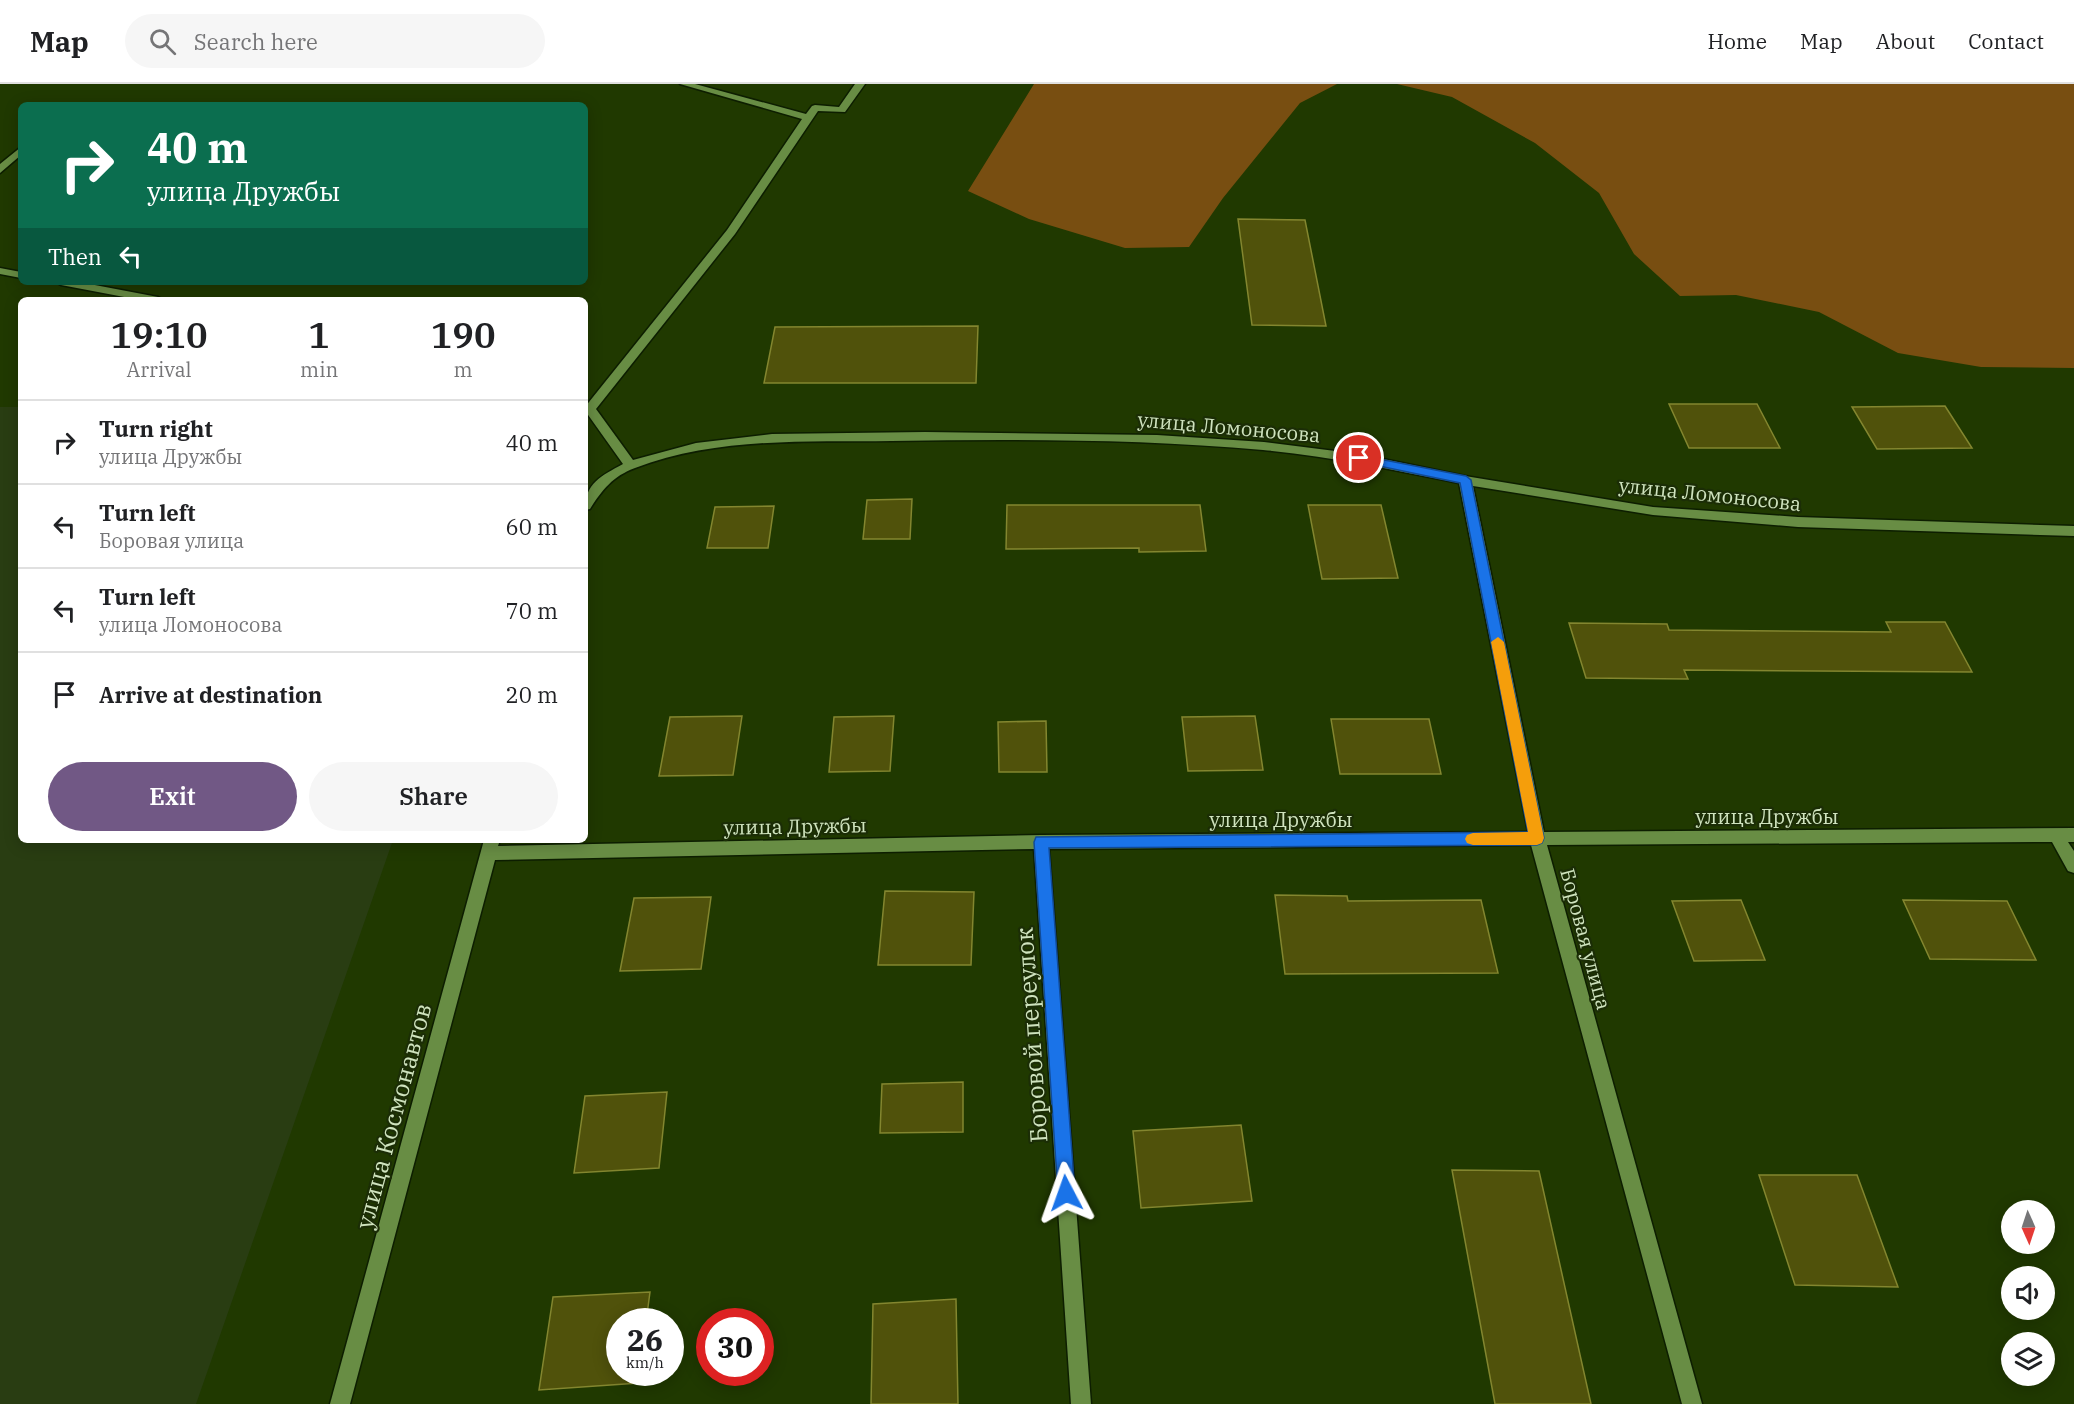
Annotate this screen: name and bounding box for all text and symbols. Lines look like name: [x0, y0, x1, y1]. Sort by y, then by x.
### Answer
search box: [125, 14, 545, 68]
text: Map: [30, 23, 89, 60]
icon: search: [146, 25, 179, 58]
text: Search here: [194, 27, 318, 56]
text: Home: [1707, 27, 1767, 55]
text: Map: [1800, 27, 1843, 55]
text: About: [1876, 27, 1935, 55]
text: Contact: [1968, 27, 2044, 55]
text: 40 m: [147, 120, 248, 175]
icon: right: [48, 126, 126, 204]
text: улица Дружбы: [147, 173, 341, 208]
icon: left: [114, 240, 147, 273]
text: Then: [48, 242, 102, 271]
text: 19:10: [110, 311, 208, 358]
text: 1: [308, 311, 330, 358]
text: 190: [431, 311, 496, 358]
text: Arrival: [126, 356, 192, 383]
text: min: [300, 356, 338, 383]
text: m: [454, 356, 473, 383]
street label: улица Ломоносова: [1137, 406, 1322, 448]
text: Turn right: [99, 414, 213, 443]
icon: right: [48, 426, 81, 459]
text: 40 m: [506, 428, 558, 457]
pin: [1333, 432, 1384, 483]
icon: arrive: [1342, 441, 1375, 474]
text: улица Дружбы: [99, 443, 242, 470]
street label: улица Ломоносова: [1617, 471, 1803, 517]
text: Turn left: [99, 498, 195, 527]
icon: left: [48, 510, 81, 543]
text: 60 m: [506, 512, 558, 541]
text: Боровая улица: [99, 527, 244, 554]
text: Turn left: [99, 582, 195, 611]
icon: left: [48, 594, 81, 627]
text: 70 m: [506, 596, 558, 625]
text: улица Ломоносова: [99, 611, 282, 638]
icon: arrive: [48, 678, 81, 711]
text: Arrive at destination: [99, 680, 322, 709]
text: 20 m: [506, 680, 558, 709]
button: Exit: [48, 762, 297, 831]
button: Share: [309, 762, 558, 831]
street label: улица Дружбы: [1695, 803, 1839, 830]
street label: улица Дружбы: [1209, 806, 1353, 833]
street label: улица Дружбы: [723, 811, 867, 841]
street label: Боровая улица: [1554, 865, 1618, 1013]
street label: Боровой переулок: [1008, 926, 1054, 1144]
street label: улица Космонавтов: [348, 1000, 438, 1232]
position arrow: [1034, 1161, 1098, 1225]
north arrow: [2001, 1200, 2055, 1254]
map controls: [2001, 1200, 2055, 1386]
button: sound: [2001, 1266, 2055, 1320]
speed limit sign: 30: [696, 1308, 774, 1386]
text: 26: [627, 1320, 663, 1359]
button: layers: [2001, 1332, 2055, 1386]
text: km/h: [626, 1353, 664, 1372]

